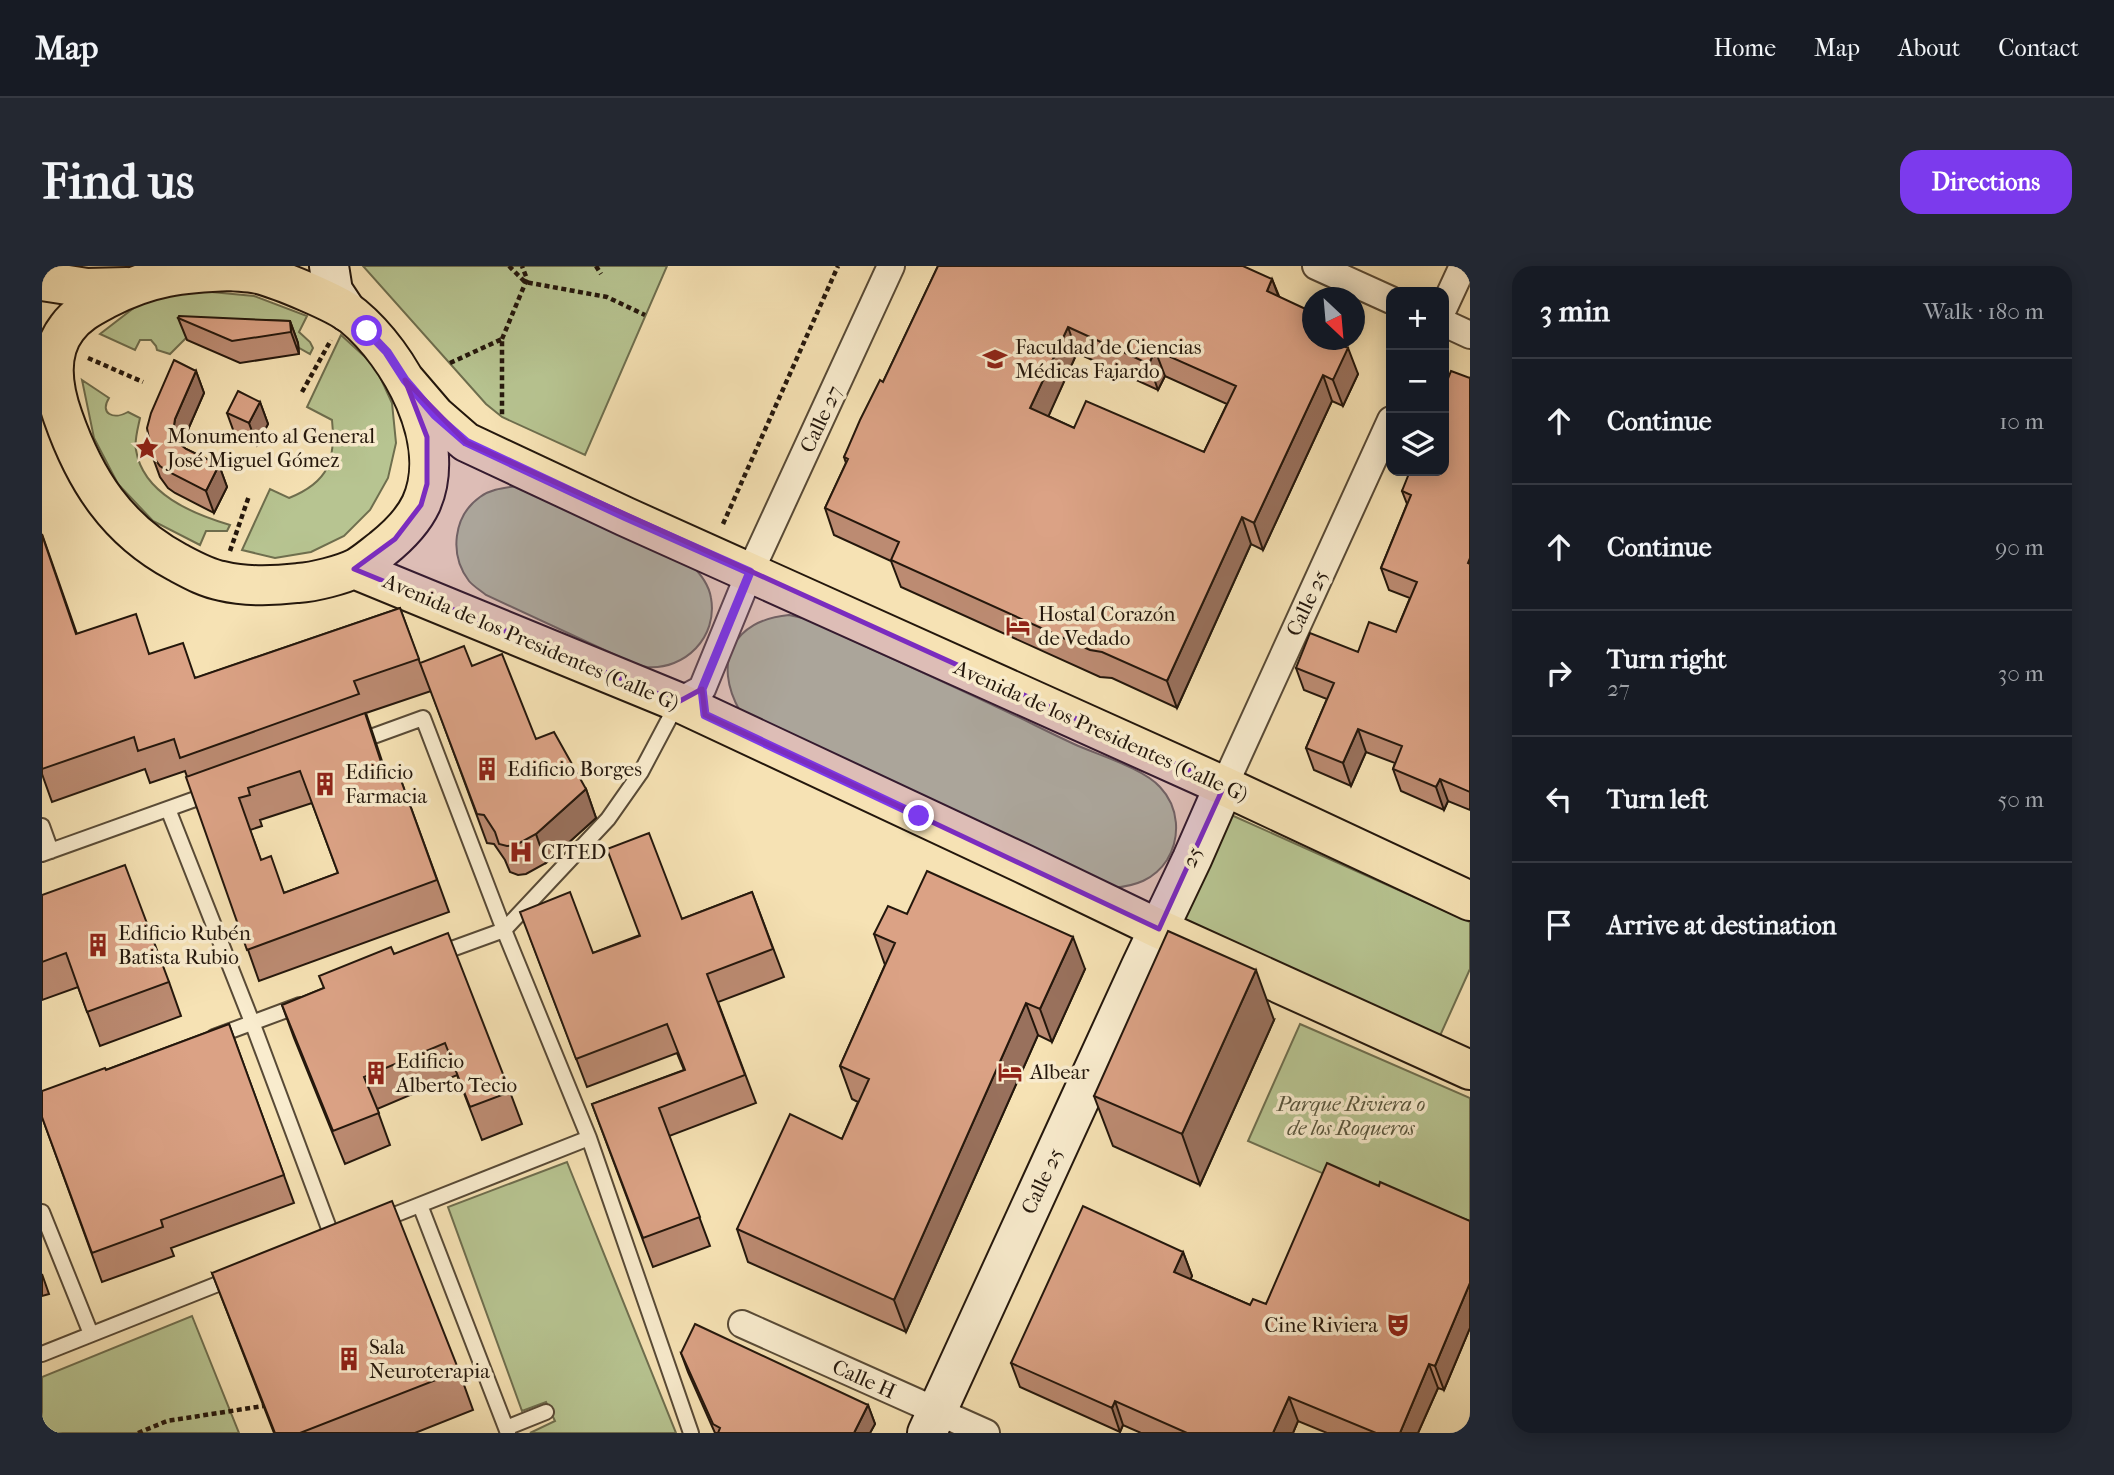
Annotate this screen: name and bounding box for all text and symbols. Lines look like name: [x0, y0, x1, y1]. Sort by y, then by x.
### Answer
text: Map: [35, 29, 98, 68]
text: Home: [1714, 34, 1776, 62]
text: Map: [1814, 34, 1860, 62]
text: About: [1898, 34, 1960, 62]
text: Contact: [1998, 34, 2079, 62]
button: Directions: [1900, 150, 2072, 214]
text: Find us: [42, 153, 194, 211]
north arrow: [1302, 287, 1365, 350]
map controls: [1386, 287, 1449, 476]
button: +: [1386, 287, 1449, 350]
text: 3 min: [1540, 294, 1610, 329]
text: Walk · 180 m: [1923, 298, 2044, 325]
route start: [351, 315, 382, 346]
place label: Faculdad de Ciencias Médicas Fajardo: [1015, 335, 1202, 383]
school or university icon: Faculdad de Ciencias Médicas Fajardo: [981, 345, 1009, 373]
button: −: [1386, 350, 1449, 413]
street label: Calle 27: [795, 382, 847, 456]
icon: ahead: [1540, 402, 1578, 440]
text: Continue: [1607, 406, 1712, 437]
text: 10 m: [1999, 408, 2044, 435]
button: layers: [1386, 413, 1449, 476]
place label: Monumento al General José Miguel Gómez: [165, 424, 375, 472]
place icon: Monumento al General José Miguel Gómez: [133, 434, 161, 462]
icon: ahead: [1540, 528, 1578, 566]
text: Continue: [1607, 532, 1712, 563]
text: 90 m: [1995, 534, 2044, 561]
street label: Calle 25: [1281, 566, 1333, 640]
street label: Avenida de los Presidentes (Calle G): [379, 568, 682, 715]
place label: Hostal Corazón de Vedado: [1038, 602, 1176, 650]
hotel icon: Hostal Corazón de Vedado: [1004, 612, 1032, 640]
text: Turn right: [1607, 644, 1727, 675]
icon: right: [1540, 654, 1578, 692]
street label: Avenida de los Presidentes (Calle G): [950, 655, 1252, 807]
text: 30 m: [1998, 660, 2044, 687]
text: 27: [1607, 675, 1630, 702]
building icon: Edificio Borges: [473, 755, 501, 783]
place label: Edificio Borges: [507, 757, 642, 781]
place label: Edificio Farmacia: [345, 760, 427, 808]
building icon: Edificio Farmacia: [311, 770, 339, 798]
icon: left: [1540, 780, 1578, 818]
text: Turn left: [1607, 784, 1708, 815]
text: 50 m: [1997, 786, 2044, 813]
route end: [903, 800, 934, 831]
hospital icon: CITED: [507, 838, 535, 866]
place label: CITED: [541, 840, 606, 864]
street label: 25: [1177, 843, 1207, 871]
icon: arrive: [1540, 906, 1578, 944]
text: Arrive at destination: [1607, 910, 1837, 941]
place label: Edificio Rubén Batista Rubio: [118, 921, 251, 969]
building icon: Edificio Rubén Batista Rubio: [84, 931, 112, 959]
place label: Edificio Alberto Tecio: [395, 1049, 517, 1097]
hotel icon: Albear: [996, 1058, 1024, 1086]
building icon: Edificio Alberto Tecio: [362, 1059, 390, 1087]
place label: Albear: [1029, 1060, 1089, 1084]
park label: Parque Riviera o de los Roqueros: [1276, 1092, 1425, 1140]
street label: Calle 25: [1016, 1144, 1068, 1218]
theatre icon: Cine Riviera: [1384, 1311, 1412, 1339]
place label: Cine Riviera: [1264, 1313, 1378, 1337]
place label: Sala Neuroterapia: [369, 1335, 490, 1383]
building icon: Sala Neuroterapia: [335, 1345, 363, 1373]
street label: Calle H: [829, 1354, 900, 1404]

